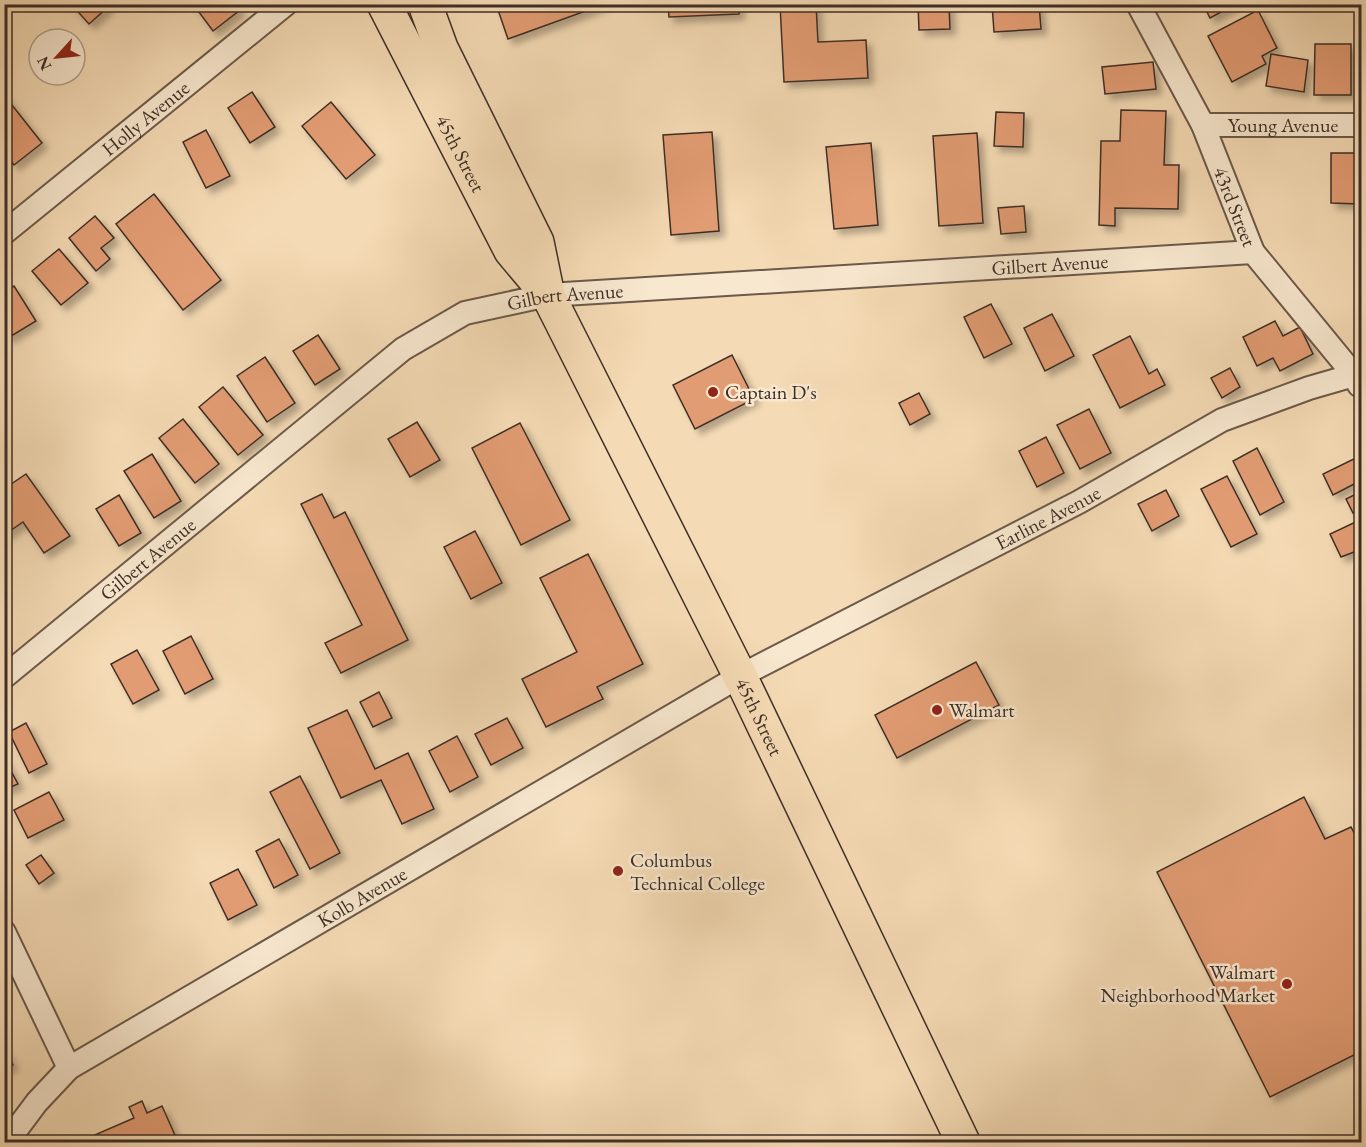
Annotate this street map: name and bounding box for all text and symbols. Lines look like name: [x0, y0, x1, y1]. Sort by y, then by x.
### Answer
north arrow: [27, 27, 87, 87]
text: N: [32, 53, 56, 74]
street label: Holly Avenue: [96, 75, 195, 162]
street label: 45th Street: [430, 110, 492, 197]
street label: Young Avenue: [1228, 112, 1339, 138]
street label: 43rd Street: [1208, 163, 1263, 251]
street label: Gilbert Avenue: [991, 248, 1109, 281]
street label: Gilbert Avenue: [505, 277, 624, 317]
place label: Captain D's: [725, 379, 817, 405]
marker: Captain D's: [706, 385, 720, 399]
street label: Earline Avenue: [991, 479, 1105, 556]
street label: Gilbert Avenue: [94, 512, 201, 606]
street label: 45th Street: [730, 673, 790, 761]
place label: Walmart: [949, 697, 1015, 723]
marker: Walmart: [930, 703, 944, 717]
place label: Columbus Technical College: [630, 847, 765, 896]
street label: Kolb Avenue: [312, 860, 412, 933]
marker: Columbus Technical College: [611, 864, 625, 878]
place label: Walmart Neighborhood Market: [1101, 959, 1276, 1008]
marker: Walmart Neighborhood Market: [1280, 977, 1294, 991]

